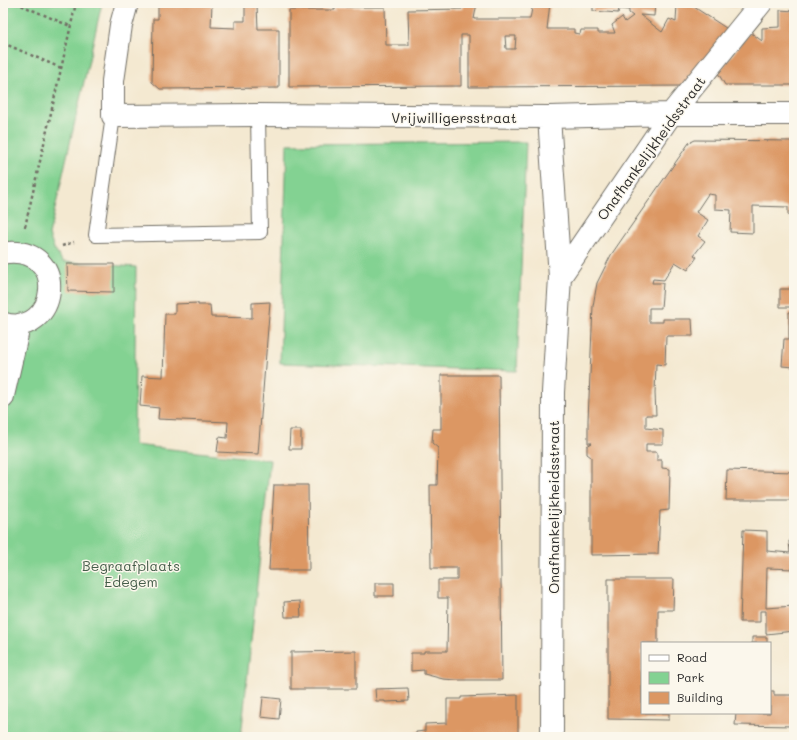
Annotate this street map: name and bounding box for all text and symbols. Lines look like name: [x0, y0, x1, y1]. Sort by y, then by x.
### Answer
street label: Onafhankelijkheidsstraat: [592, 72, 710, 224]
street label: Vrijwilligersstraat: [391, 108, 517, 127]
street label: Onafhankelijkheidsstraat: [544, 420, 563, 594]
park label: Begraafplaats Edegem: [82, 556, 180, 591]
legend: [641, 642, 771, 714]
text: Road: [677, 649, 707, 665]
text: Park: [677, 669, 704, 685]
text: Building: [677, 689, 723, 705]

